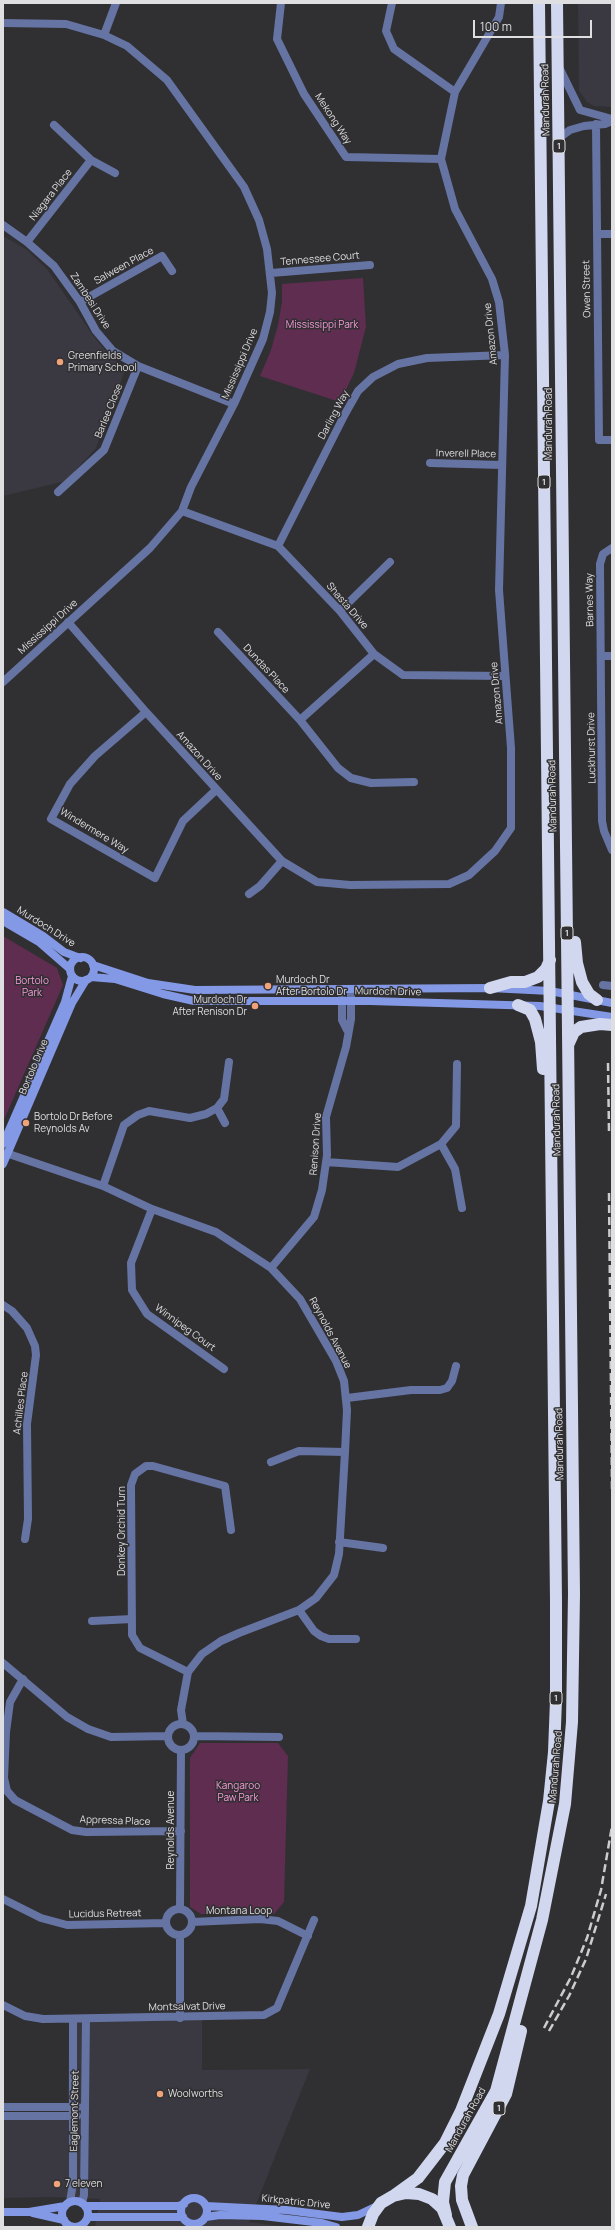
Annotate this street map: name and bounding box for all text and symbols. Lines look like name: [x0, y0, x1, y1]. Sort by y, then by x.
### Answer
scale bar: [475, 12, 594, 38]
text: 100 m: [480, 18, 512, 35]
street label: Mandurah Road: [539, 64, 553, 136]
street label: Mekong Way: [312, 91, 354, 147]
road number: 1: [553, 139, 565, 153]
street label: Niagara Place: [27, 167, 75, 223]
street label: Salween Place: [92, 245, 156, 287]
street label: Tennessee Court: [280, 250, 360, 268]
street label: Owen Street: [580, 260, 594, 318]
street label: Zambesi Drive: [67, 271, 113, 331]
street label: Amazon Drive: [482, 302, 500, 366]
park label: Mississippi Park: [286, 319, 358, 331]
street label: Mississippi Drive: [220, 327, 260, 401]
place label: Greenfields Primary School: [68, 350, 137, 374]
marker: Greenfields Primary School: [55, 357, 65, 367]
street label: Barlee Close: [93, 382, 125, 440]
street label: Darling Way: [316, 388, 352, 442]
street label: Mandurah Road: [543, 388, 555, 460]
street label: Inverell Place: [436, 447, 496, 461]
road number: 1: [538, 475, 550, 489]
street label: Barnes Way: [584, 573, 596, 627]
street label: Shasta Drive: [323, 580, 371, 632]
street label: Mississippi Drive: [16, 597, 80, 657]
street label: Dundas Place: [240, 642, 292, 696]
street label: Amazon Drive: [488, 661, 506, 725]
street label: Luckhurst Drive: [585, 712, 599, 784]
street label: Amazon Drive: [174, 729, 224, 783]
street label: Mandurah Road: [546, 760, 560, 832]
street label: Windermere Way: [58, 806, 130, 856]
street label: Murdoch Drive: [15, 904, 77, 950]
road number: 1: [561, 926, 573, 940]
place label: Murdoch Dr After Bortolo Dr: [276, 974, 347, 998]
park label: Bortolo Park: [15, 975, 49, 998]
marker: Murdoch Dr After Bortolo Dr: [263, 981, 273, 991]
street label: Murdoch Drive: [355, 985, 421, 999]
place label: Murdoch Dr After Renison Dr: [172, 994, 247, 1018]
marker: Murdoch Dr After Renison Dr: [250, 1001, 260, 1011]
street label: Bortolo Drive: [17, 1038, 51, 1096]
street label: Mandurah Road: [550, 1084, 564, 1156]
place label: Bortolo Dr Before Reynolds Av: [34, 1111, 113, 1134]
street label: Renison Drive: [308, 1112, 324, 1176]
marker: Bortolo Dr Before Reynolds Av: [21, 1118, 31, 1128]
street label: Reynolds Avenue: [306, 1295, 354, 1371]
street label: Winnipeg Court: [152, 1302, 218, 1354]
street label: Achilles Place: [11, 1371, 31, 1435]
street label: Mandurah Road: [553, 1408, 567, 1480]
street label: Donkey Orchid Turn: [116, 1486, 128, 1576]
road number: 1: [550, 1691, 562, 1705]
street label: Mandurah Road: [547, 1730, 565, 1804]
park label: Kangaroo Paw Park: [216, 1780, 260, 1804]
street label: Reynolds Avenue: [165, 1791, 177, 1869]
street label: Appressa Place: [79, 1814, 151, 1828]
street label: Montana Loop: [206, 1905, 272, 1917]
street label: Lucidus Retreat: [68, 1907, 142, 1921]
street label: Montsalvat Drive: [148, 2000, 226, 2014]
street label: Eaglemont Street: [68, 2070, 82, 2152]
street label: Mandurah Road: [443, 2085, 489, 2155]
place label: Woolworths: [168, 2088, 223, 2100]
marker: Woolworths: [155, 2089, 165, 2099]
road number: 1: [493, 2101, 505, 2115]
place label: 7 eleven: [65, 2178, 102, 2190]
marker: 7 eleven: [52, 2179, 62, 2189]
street label: Kirkpatric Drive: [261, 2192, 331, 2212]

